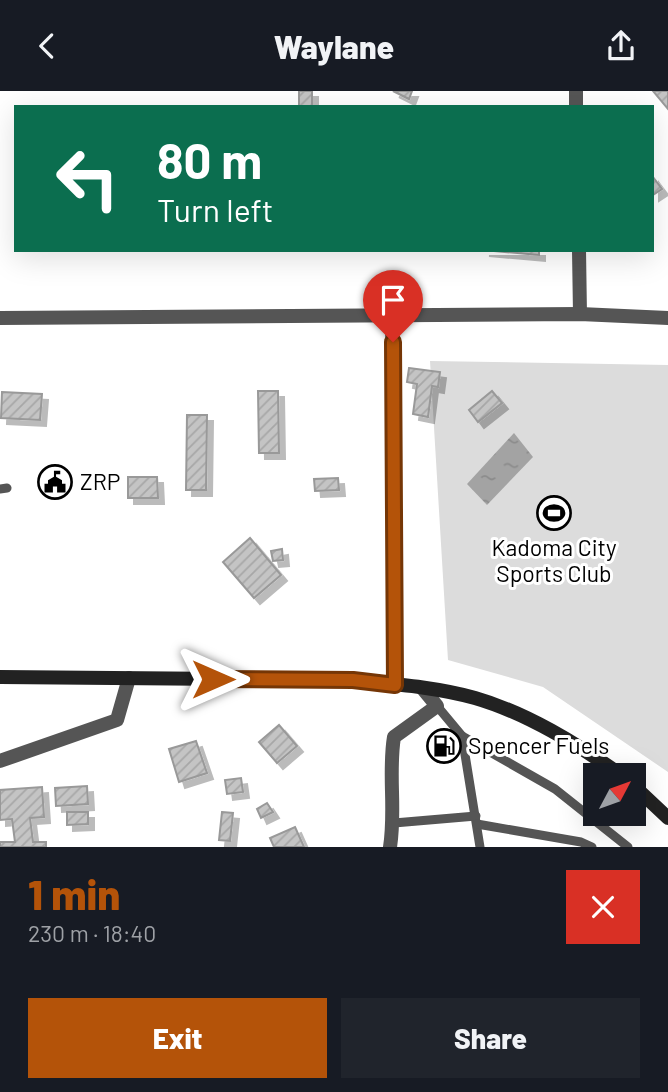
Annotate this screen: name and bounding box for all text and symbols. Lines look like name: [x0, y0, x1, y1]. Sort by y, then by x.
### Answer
icon: back: [28, 27, 66, 65]
text: Waylane: [274, 27, 394, 65]
icon: share: [602, 27, 640, 65]
text: 80 m: [157, 130, 262, 189]
icon: left: [42, 133, 133, 224]
text: Turn left: [157, 190, 274, 228]
pin: [363, 270, 423, 342]
icon: arrive: [374, 281, 412, 319]
public building icon: ZRP: [36, 463, 74, 501]
place label: ZRP: [80, 467, 120, 495]
sports icon: Kadoma City Sports Club: [535, 494, 573, 532]
place label: Kadoma City Sports Club: [491, 533, 617, 587]
position arrow: [176, 642, 250, 716]
fuel station icon: Spencer Fuels: [425, 727, 463, 765]
place label: Spencer Fuels: [468, 731, 609, 759]
north arrow: [583, 763, 646, 826]
map controls: [583, 763, 646, 826]
text: 1 min: [28, 868, 120, 918]
button: close: [566, 870, 640, 944]
text: 230 m · 18:40: [28, 919, 156, 947]
button: Exit: [28, 998, 327, 1078]
button: Share: [341, 998, 640, 1078]

